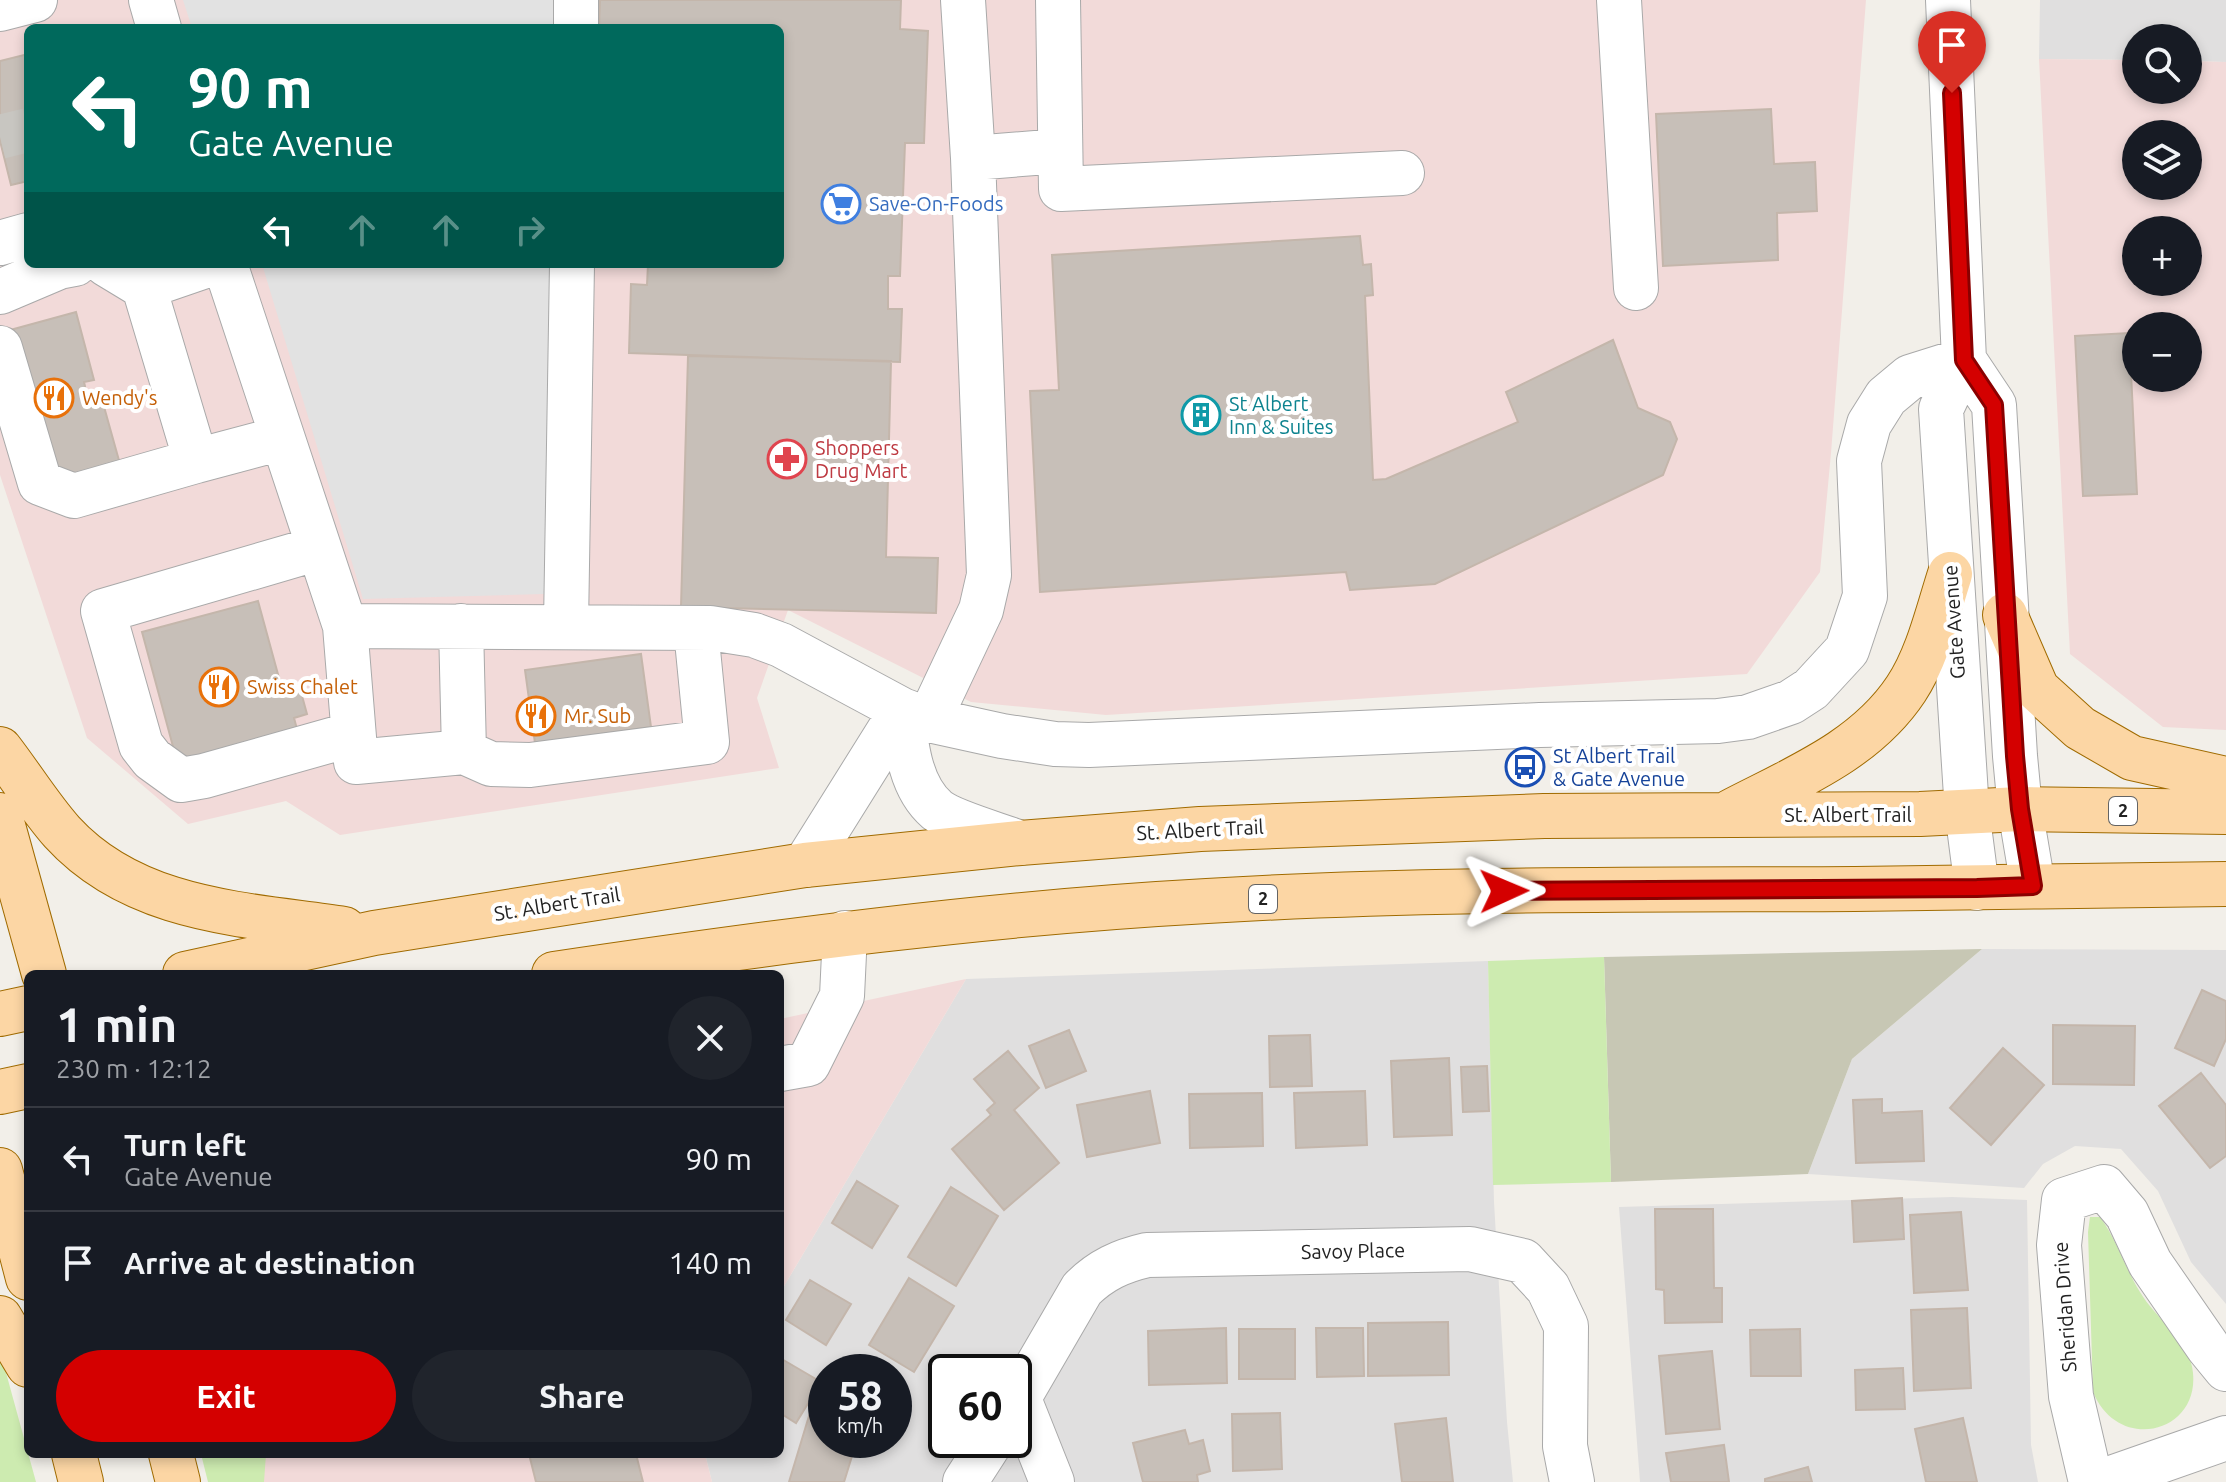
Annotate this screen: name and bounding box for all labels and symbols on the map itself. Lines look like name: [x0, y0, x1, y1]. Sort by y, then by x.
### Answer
pin: [1918, 11, 1986, 93]
supermarket icon: Save-On-Foods: [820, 183, 862, 225]
place label: Save-On-Foods: [869, 192, 1003, 215]
restaurant icon: Wendy's: [33, 377, 75, 419]
place label: Wendy's: [82, 386, 158, 409]
place label: St Albert Inn & Suites: [1229, 392, 1334, 438]
building icon: St Albert Inn & Suites: [1180, 394, 1222, 436]
place label: Shoppers Drug Mart: [815, 436, 907, 482]
pharmacy icon: Shoppers Drug Mart: [766, 438, 808, 480]
street label: Gate Avenue: [1938, 564, 1969, 680]
restaurant icon: Swiss Chalet: [198, 666, 240, 708]
place label: Swiss Chalet: [247, 675, 358, 698]
restaurant icon: Mr. Sub: [515, 695, 557, 737]
place label: Mr. Sub: [564, 704, 631, 727]
place label: St Albert Trail & Gate Avenue: [1553, 744, 1685, 790]
bus stop icon: St Albert Trail & Gate Avenue: [1504, 746, 1546, 788]
road number: 2: [2109, 797, 2137, 825]
street label: St. Albert Trail: [1784, 803, 1912, 826]
street label: St. Albert Trail: [1136, 815, 1264, 844]
position arrow: [1462, 849, 1546, 933]
street label: St. Albert Trail: [492, 882, 622, 925]
road number: 2: [1249, 885, 1277, 913]
street label: Savoy Place: [1301, 1238, 1405, 1263]
street label: Sheridan Drive: [2048, 1241, 2081, 1373]
speed limit sign: 60: [928, 1354, 1032, 1458]

